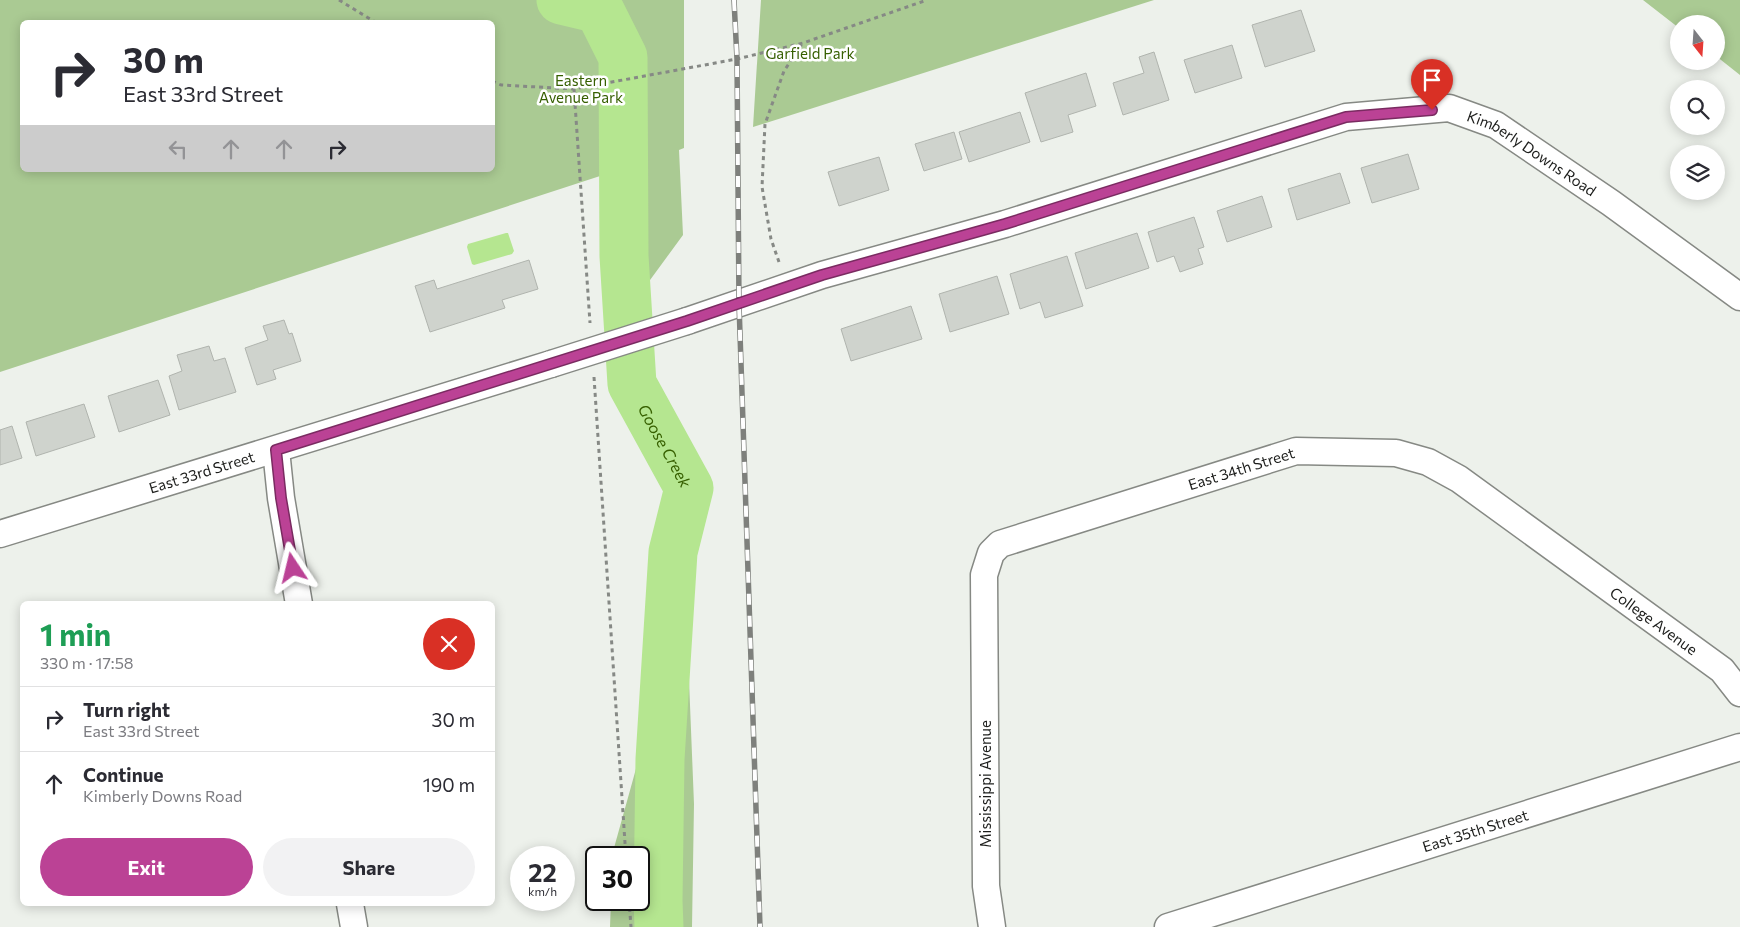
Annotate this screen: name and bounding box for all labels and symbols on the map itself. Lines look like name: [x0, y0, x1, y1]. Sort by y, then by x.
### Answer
north arrow: [1670, 15, 1725, 70]
park label: Garfield Park: [765, 44, 855, 62]
pin: [1411, 59, 1453, 110]
park label: Eastern Avenue Park: [539, 71, 623, 106]
street label: Kimberly Downs Road: [1465, 106, 1600, 199]
water label: Goose Creek: [635, 400, 696, 491]
street label: East 34th Street: [1186, 443, 1296, 493]
street label: East 33rd Street: [147, 447, 257, 497]
position arrow: [266, 541, 318, 593]
street label: College Avenue: [1607, 583, 1701, 658]
street label: Mississippi Avenue: [976, 720, 994, 848]
street label: East 35th Street: [1420, 805, 1530, 855]
speed limit sign: 30: [585, 846, 650, 911]

